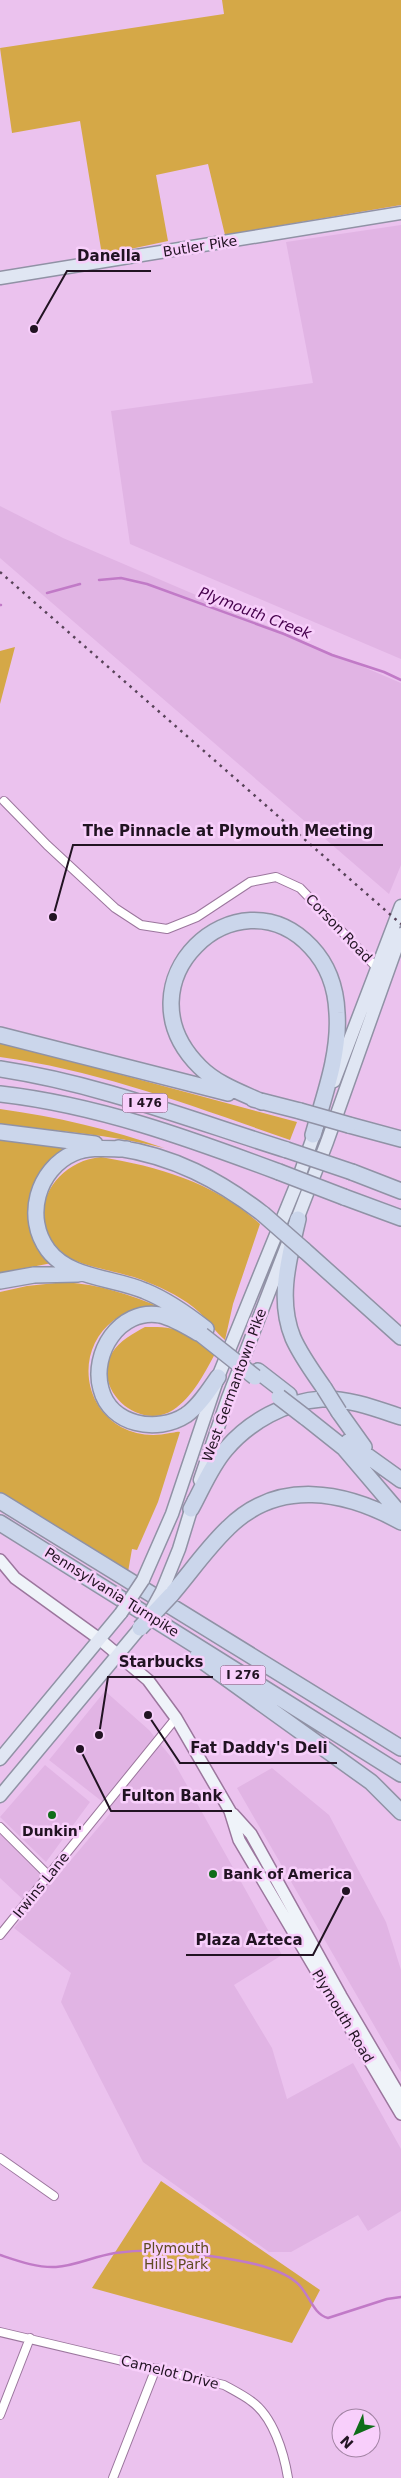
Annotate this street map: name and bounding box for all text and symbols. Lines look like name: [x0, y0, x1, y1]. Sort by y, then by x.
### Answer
street label: Butler Pike: [162, 232, 238, 260]
callout: Danella: [67, 241, 151, 271]
text: Danella: [77, 247, 141, 265]
water label: Plymouth Creek: [196, 583, 315, 643]
callout: The Pinnacle at Plymouth Meeting: [73, 815, 383, 845]
text: The Pinnacle at Plymouth Meeting: [83, 822, 373, 840]
street label: Corson Road: [303, 891, 375, 965]
road number: I 476: [122, 1094, 168, 1112]
street label: West Germantown Pike: [199, 1306, 269, 1464]
street label: Pennsylvania Turnpike: [42, 1544, 182, 1640]
callout: Starbucks: [108, 1647, 213, 1677]
text: Starbucks: [119, 1653, 203, 1671]
road number: I 276: [220, 1666, 266, 1684]
callout: Fat Daddy's Deli: [180, 1733, 337, 1763]
text: Fat Daddy's Deli: [190, 1739, 328, 1757]
callout: Fulton Bank: [111, 1781, 232, 1811]
text: Fulton Bank: [122, 1787, 223, 1805]
marker: Dunkin': [46, 1809, 58, 1821]
place label: Dunkin': [22, 1823, 82, 1839]
street label: Irwins Lane: [10, 1849, 72, 1921]
place label: Bank of America: [223, 1866, 352, 1882]
marker: Bank of America: [207, 1868, 219, 1880]
callout: Plaza Azteca: [186, 1925, 313, 1955]
text: Plaza Azteca: [195, 1931, 303, 1949]
street label: Plymouth Road: [309, 1967, 377, 2065]
park label: Plymouth Hills Park: [143, 2240, 209, 2272]
street label: Camelot Drive: [119, 2352, 221, 2392]
north arrow: [331, 2408, 381, 2458]
text: N: [337, 2432, 357, 2452]

